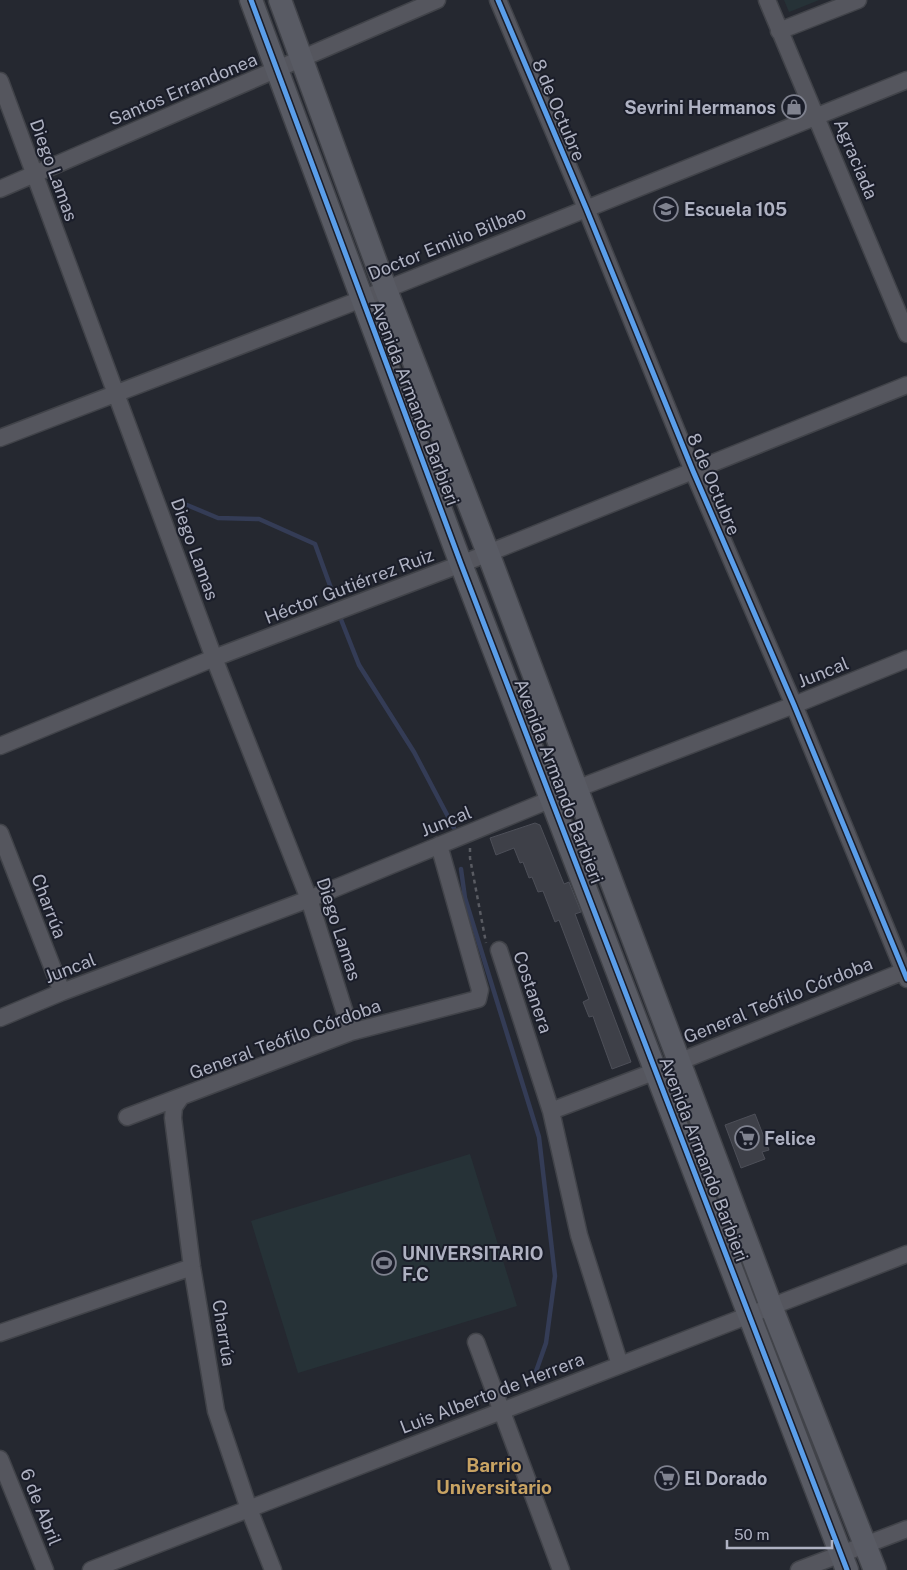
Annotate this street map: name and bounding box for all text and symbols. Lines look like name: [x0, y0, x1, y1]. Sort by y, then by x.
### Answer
street label: Santos Errandonea: [106, 48, 260, 130]
street label: 8 de Octubre: [528, 56, 590, 164]
shop icon: Sevrini Hermanos: [781, 94, 807, 120]
place label: Sevrini Hermanos: [624, 97, 776, 118]
street label: Diego Lamas: [26, 116, 82, 224]
street label: Agraciada: [830, 116, 882, 202]
school or university icon: Escuela 105: [653, 196, 679, 222]
place label: Escuela 105: [684, 199, 787, 220]
street label: Doctor Emilio Bilbao: [365, 202, 529, 284]
street label: Avenida Armando Barbieri: [366, 298, 464, 508]
street label: 8 de Octubre: [683, 430, 745, 538]
street label: Diego Lamas: [167, 495, 223, 603]
street label: Héctor Gutiérrez Ruiz: [261, 544, 437, 628]
street label: Juncal: [794, 652, 852, 692]
street label: Avenida Armando Barbieri: [510, 676, 608, 886]
street label: Juncal: [417, 801, 475, 841]
street label: Charrúa: [27, 871, 71, 941]
street label: Diego Lamas: [312, 875, 366, 983]
street label: Costanera: [509, 948, 557, 1036]
street label: Juncal: [41, 949, 99, 987]
street label: General Teófilo Córdoba: [680, 952, 876, 1048]
street label: General Teófilo Córdoba: [187, 995, 383, 1083]
street label: Avenida Armando Barbieri: [655, 1054, 753, 1264]
supermarket icon: Felice: [734, 1125, 760, 1151]
place label: Felice: [764, 1128, 816, 1149]
place label: UNIVERSITARIO F.C: [402, 1243, 543, 1285]
sports icon: UNIVERSITARIO F.C: [371, 1250, 397, 1276]
street label: Charrúa: [208, 1298, 240, 1368]
street label: Luis Alberto de Herrera: [397, 1348, 587, 1438]
district label: Barrio Universitario: [436, 1454, 552, 1498]
street label: 6 de Abril: [16, 1465, 66, 1549]
supermarket icon: El Dorado: [654, 1465, 680, 1491]
place label: El Dorado: [684, 1468, 767, 1489]
scale bar: [727, 1518, 832, 1550]
text: 50 m: [734, 1526, 769, 1543]

